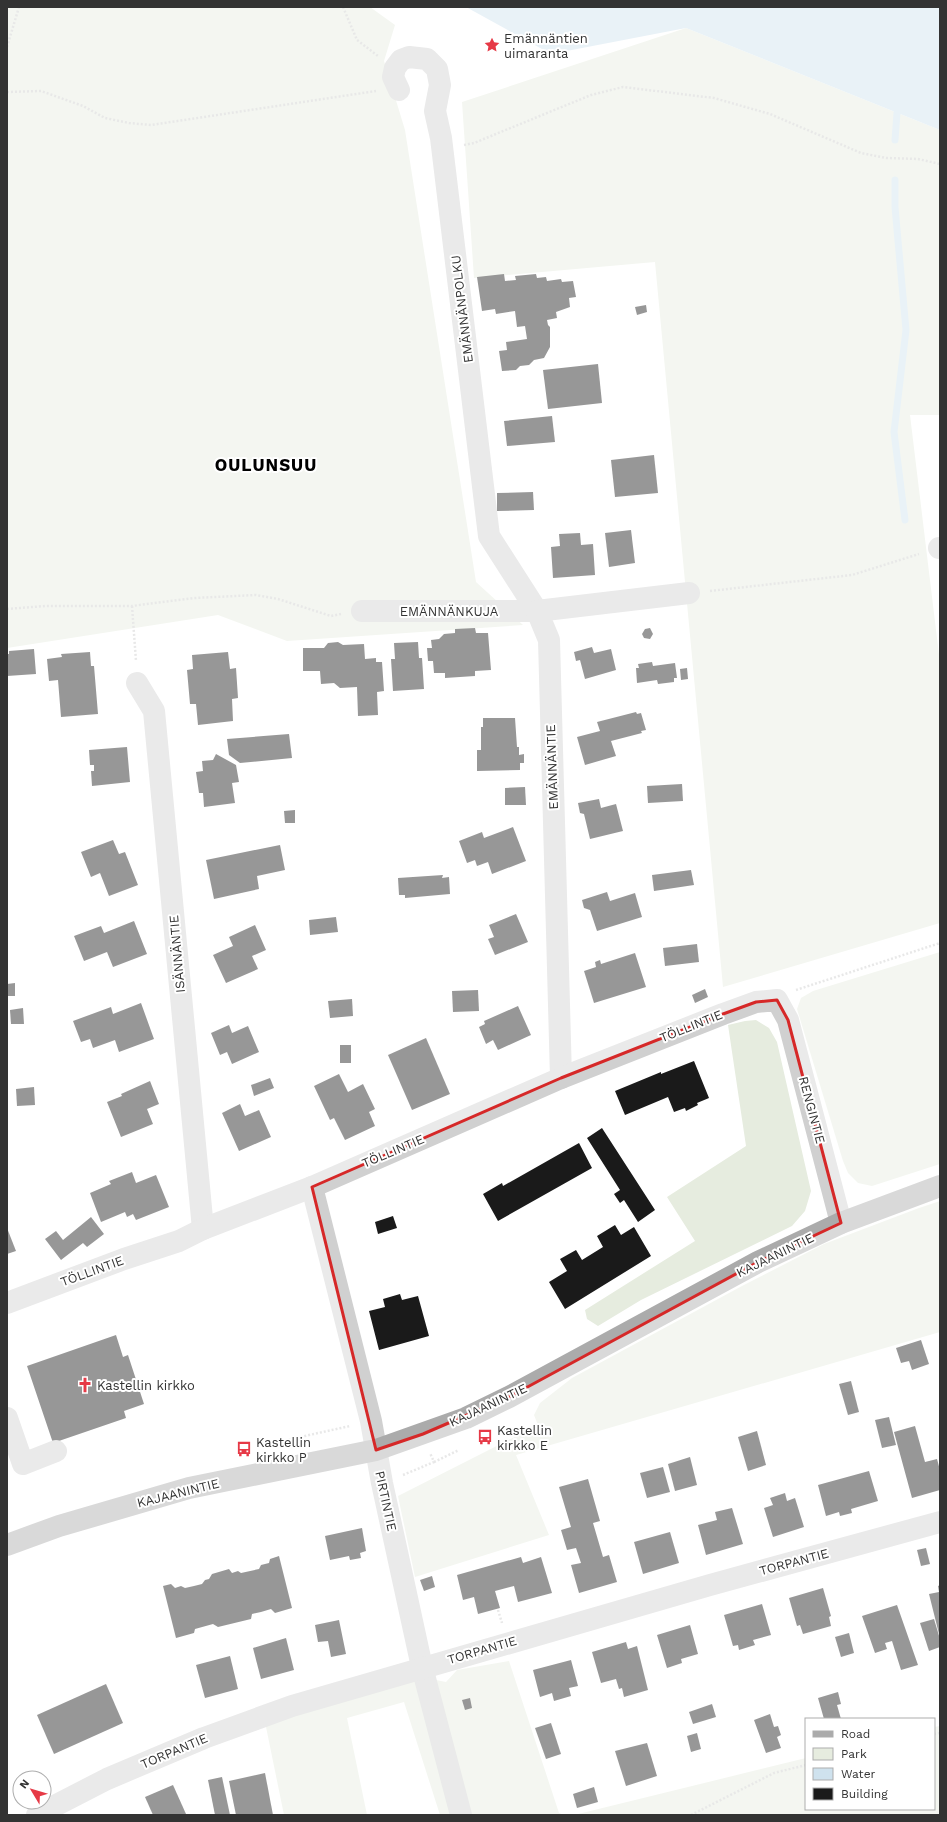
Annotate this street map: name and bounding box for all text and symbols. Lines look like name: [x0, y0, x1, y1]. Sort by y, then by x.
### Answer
place label: Emännäntien uimaranta: [504, 31, 588, 61]
place icon: Emännäntien uimaranta: [483, 36, 501, 54]
street label: EMÄNNÄNPOLKU: [448, 254, 476, 364]
district label: OULUNSUU: [215, 455, 317, 475]
street label: EMÄNNÄNKUJA: [400, 604, 499, 619]
street label: EMÄNNÄNTIE: [543, 724, 561, 810]
street label: ISÄNNÄNTIE: [166, 915, 188, 993]
street label: TÖLLINTIE: [657, 1007, 725, 1045]
street label: RENGINTIE: [796, 1075, 828, 1145]
street label: TÖLLINTIE: [360, 1131, 426, 1171]
street label: KAJAANINTIE: [734, 1230, 816, 1280]
street label: TÖLLINTIE: [58, 1253, 126, 1289]
church icon: Kastellin kirkko: [76, 1376, 94, 1394]
place label: Kastellin kirkko: [97, 1378, 195, 1393]
street label: KAJAANINTIE: [447, 1380, 529, 1430]
place label: Kastellin kirkko E: [497, 1423, 552, 1453]
bus stop icon: Kastellin kirkko E: [476, 1428, 494, 1446]
place label: Kastellin kirkko P: [256, 1435, 311, 1465]
bus stop icon: Kastellin kirkko P: [235, 1440, 253, 1458]
street label: PIRTINTIE: [372, 1469, 400, 1533]
street label: KAJAANINTIE: [135, 1476, 221, 1510]
street label: TORPANTIE: [758, 1546, 830, 1578]
street label: TORPANTIE: [446, 1633, 518, 1667]
legend: [805, 1718, 935, 1810]
text: Road: [841, 1727, 870, 1741]
street label: TORPANTIE: [138, 1730, 210, 1772]
text: Park: [841, 1747, 867, 1761]
text: Water: [841, 1767, 876, 1781]
north arrow: [12, 1770, 52, 1810]
text: N: [17, 1777, 32, 1791]
text: Building: [841, 1787, 888, 1801]

